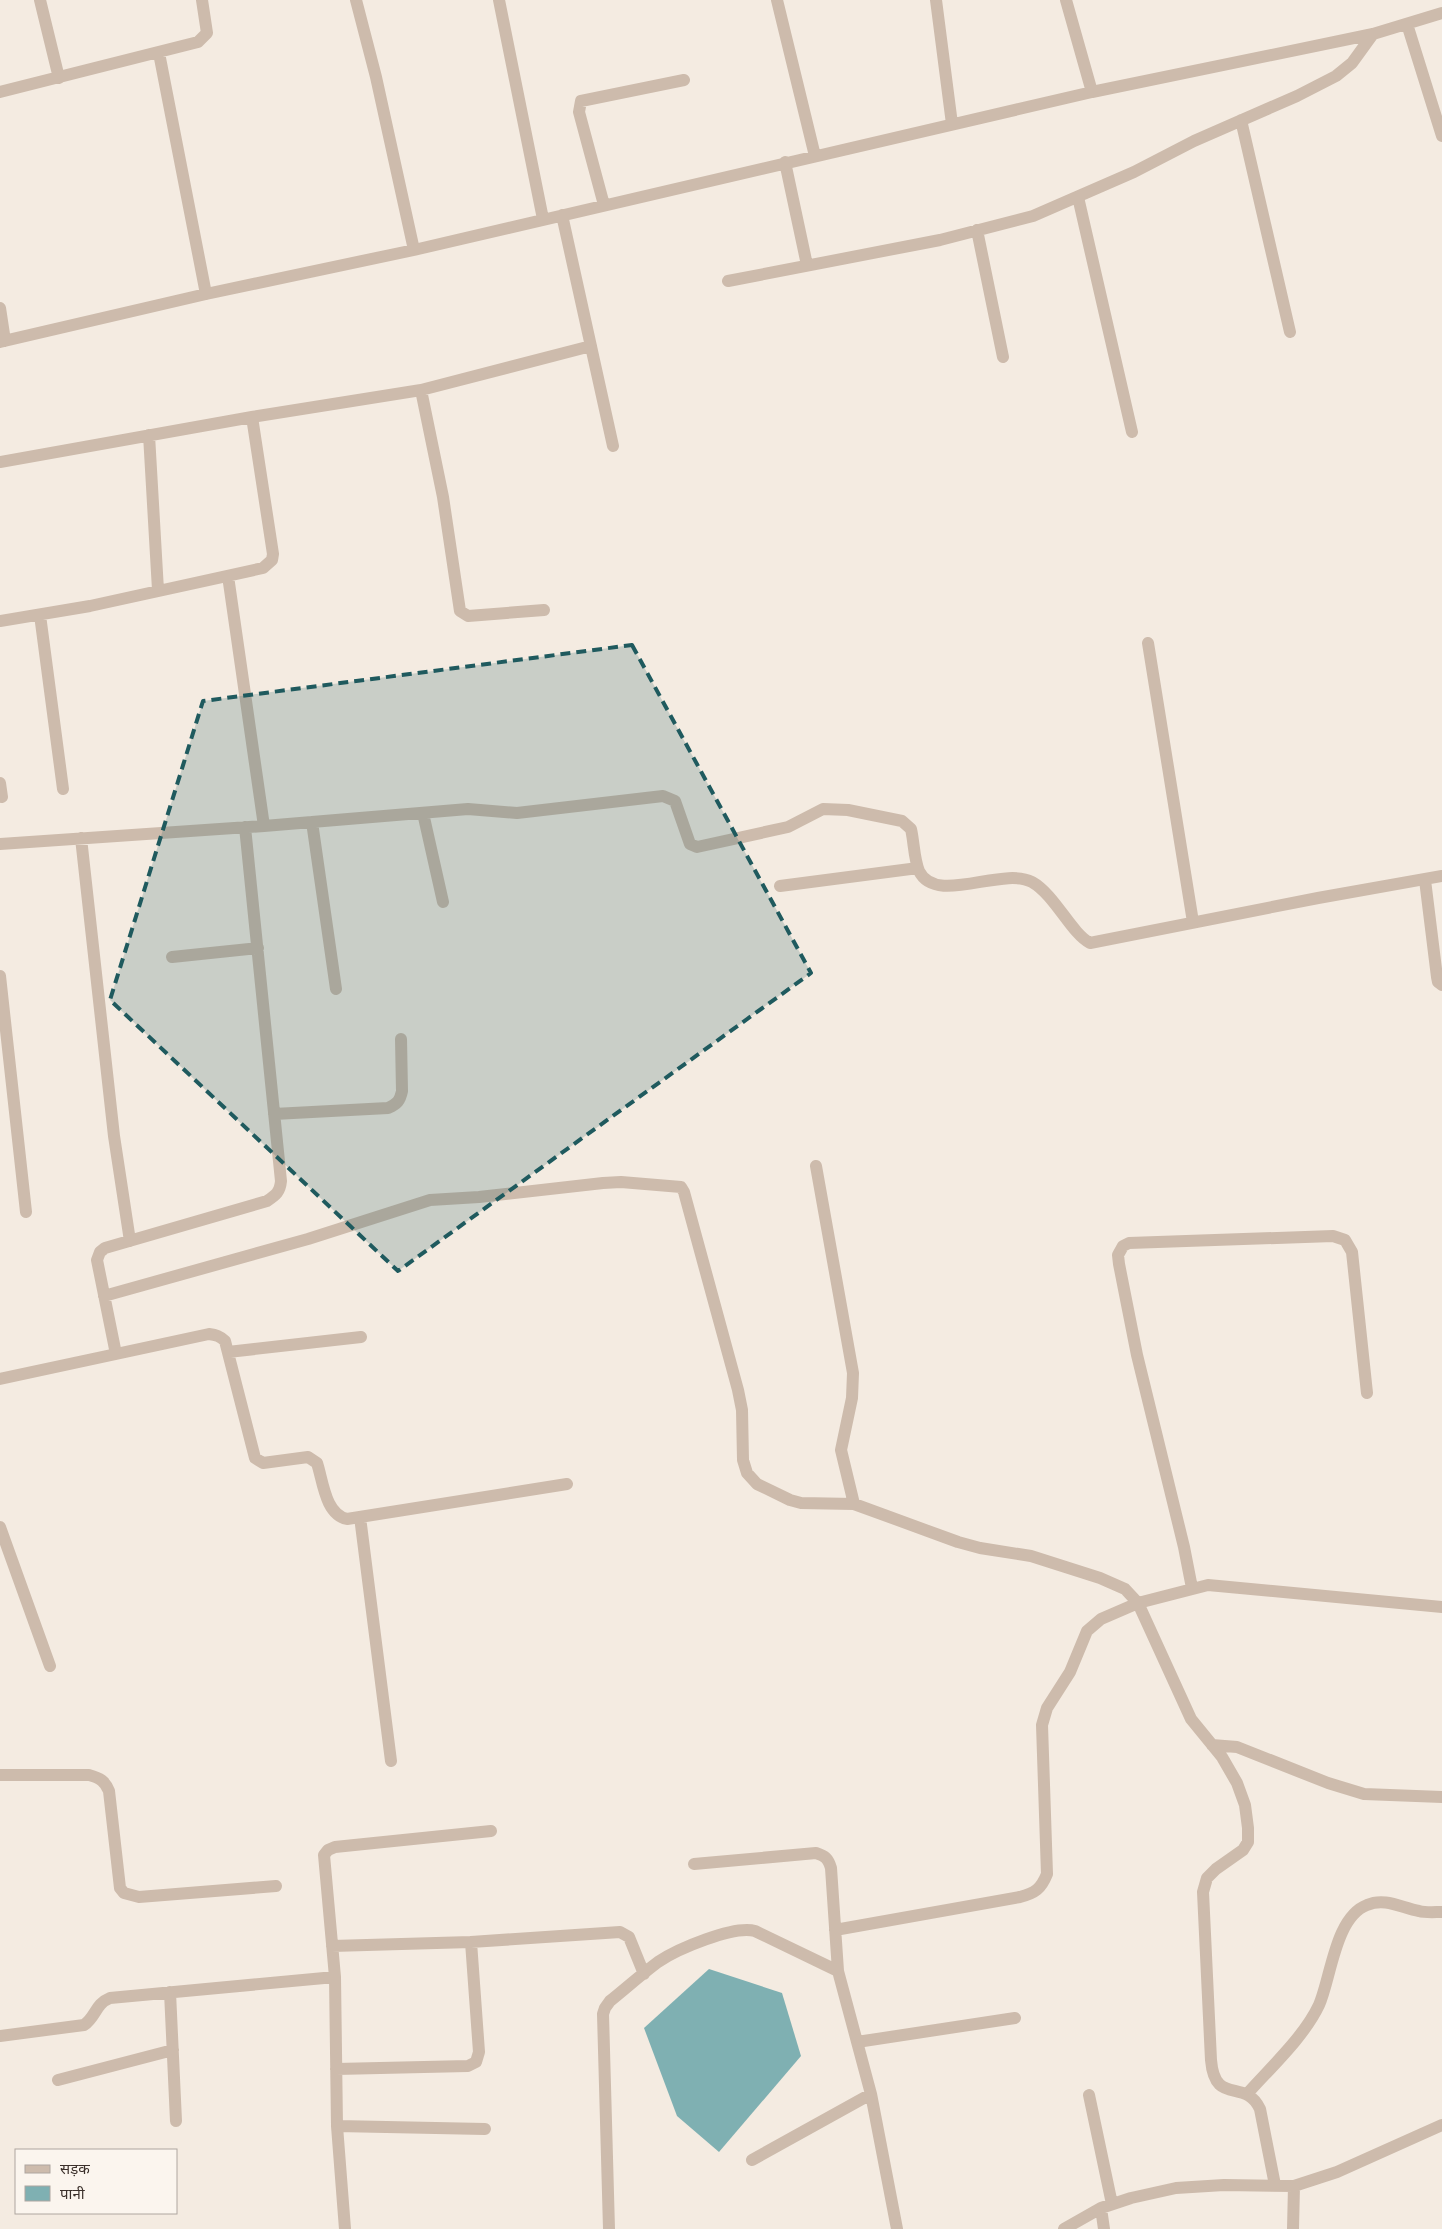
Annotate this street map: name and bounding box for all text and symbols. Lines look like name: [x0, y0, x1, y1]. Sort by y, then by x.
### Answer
legend: [15, 2149, 178, 2214]
text: सड़क: [60, 2160, 90, 2178]
text: पानी: [60, 2185, 86, 2203]

